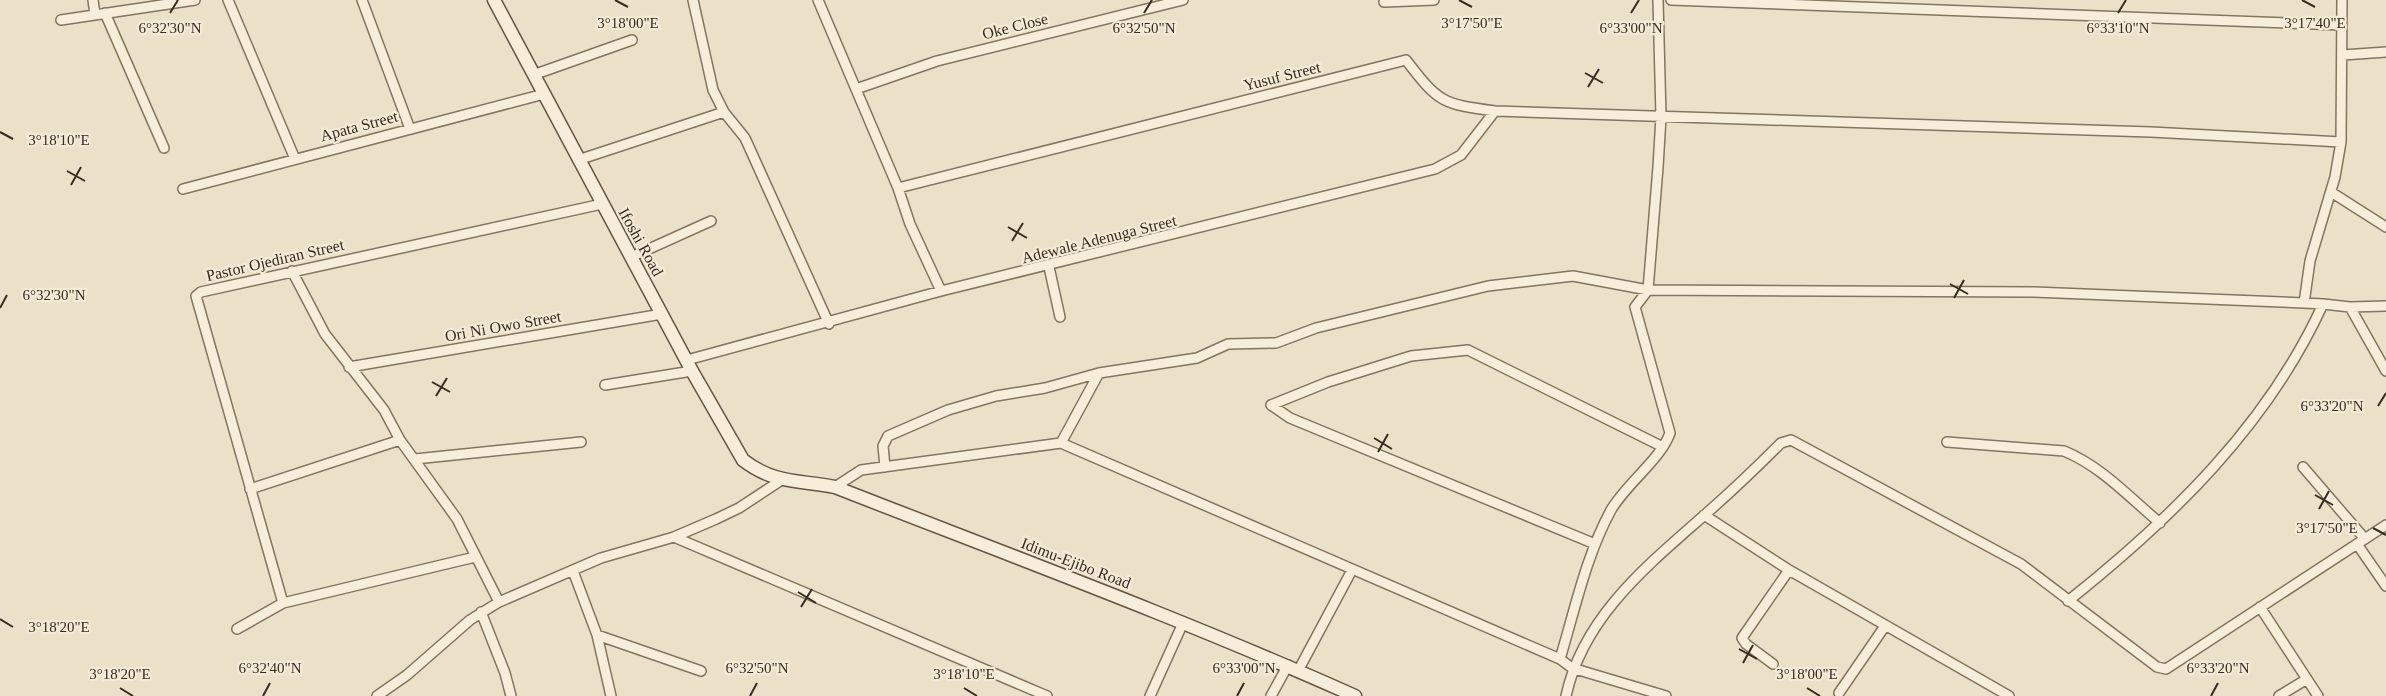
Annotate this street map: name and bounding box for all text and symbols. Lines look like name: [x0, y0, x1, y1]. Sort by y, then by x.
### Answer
street label: Oke Close: [980, 10, 1050, 42]
text: 3°18'00"E: [597, 15, 659, 31]
text: 3°17'50"E: [1441, 15, 1503, 31]
text: 3°17'40"E: [2284, 15, 2346, 31]
text: 6°32'30"N: [138, 20, 202, 36]
text: 6°32'50"N: [1112, 20, 1176, 36]
text: 6°33'00"N: [1599, 20, 1663, 36]
text: 6°33'10"N: [2086, 20, 2150, 36]
street label: Yusuf Street: [1242, 58, 1323, 94]
street label: Apata Street: [318, 107, 400, 145]
text: 3°18'10"E: [28, 132, 90, 148]
street label: Ifoshi Road: [615, 205, 667, 279]
street label: Adewale Adenuga Street: [1020, 211, 1179, 267]
street label: Pastor Ojediran Street: [204, 236, 347, 285]
text: 6°32'30"N: [22, 287, 86, 303]
street label: Ori Ni Owo Street: [444, 307, 563, 345]
text: 6°33'20"N: [2300, 398, 2364, 414]
text: 3°17'50"E: [2296, 520, 2358, 536]
street label: Idimu-Ejibo Road: [1018, 534, 1133, 593]
text: 3°18'20"E: [28, 619, 90, 635]
text: 6°32'40"N: [238, 660, 302, 676]
text: 6°32'50"N: [725, 660, 789, 676]
text: 6°33'00"N: [1212, 660, 1276, 676]
text: 6°33'20"N: [2186, 660, 2250, 676]
text: 3°18'20"E: [89, 666, 151, 682]
text: 3°18'10"E: [933, 666, 995, 682]
text: 3°18'00"E: [1776, 666, 1838, 682]

